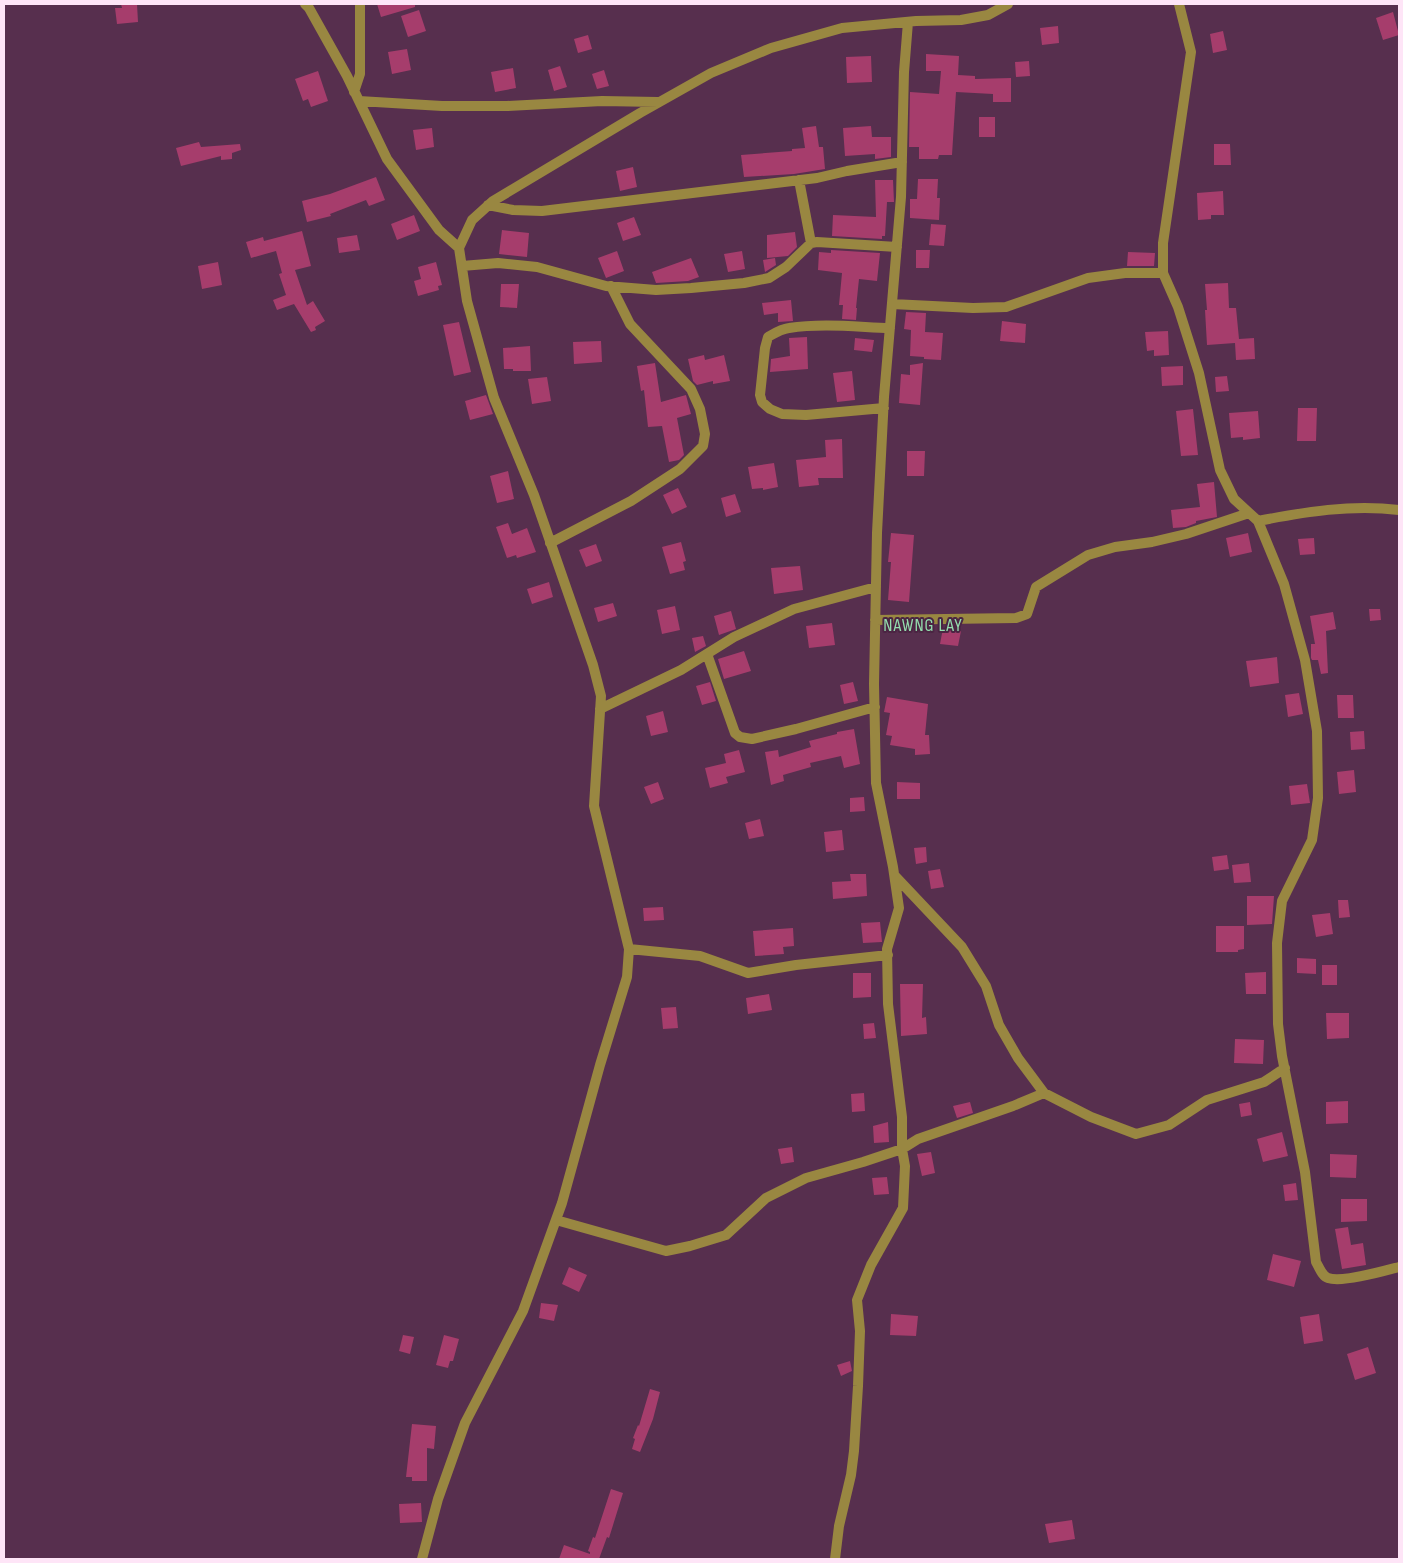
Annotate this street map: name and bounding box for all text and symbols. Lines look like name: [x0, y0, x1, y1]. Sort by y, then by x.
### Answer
district label: NAWNG LAY: [883, 615, 963, 636]

